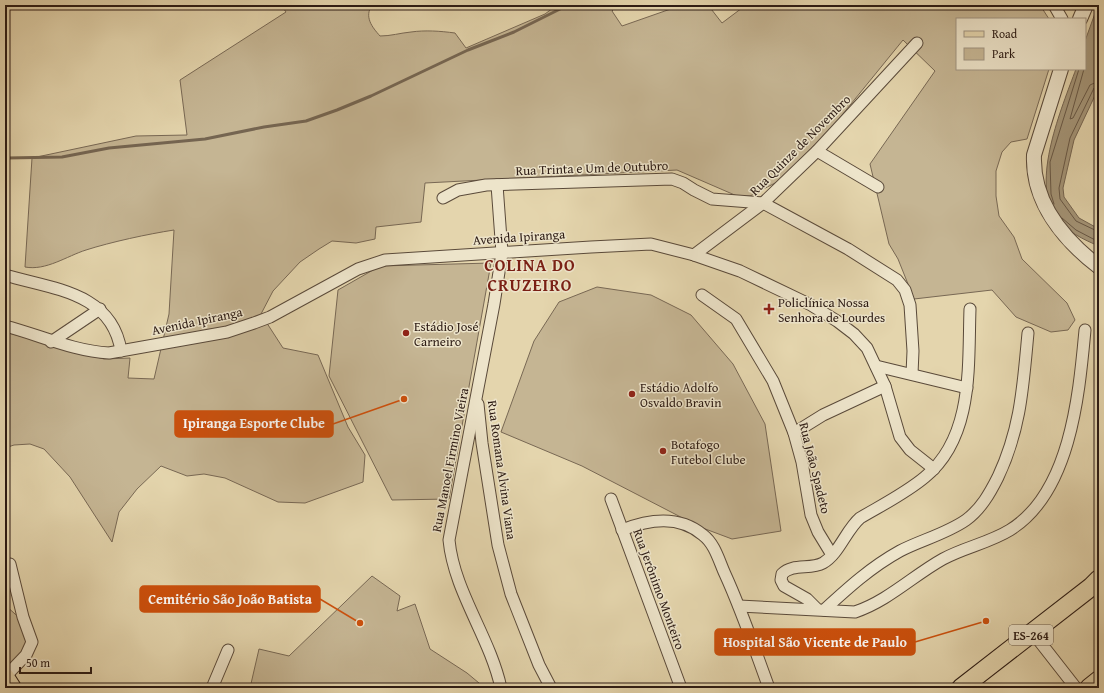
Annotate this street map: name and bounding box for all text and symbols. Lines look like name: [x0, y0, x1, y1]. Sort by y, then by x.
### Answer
legend: [956, 18, 1086, 70]
text: Road: [992, 25, 1018, 42]
text: Park: [992, 45, 1016, 62]
street label: Rua Quinze de Novembro: [745, 90, 855, 200]
street label: Rua Trinta e Um de Outubro: [515, 156, 669, 180]
street label: Avenida Ipiranga: [472, 224, 567, 250]
district label: COLINA DO CRUZEIRO: [484, 252, 576, 297]
place label: Policlínica Nossa Senhora de Lourdes: [778, 293, 885, 327]
street label: Avenida Ipiranga: [150, 302, 245, 340]
marker: Policlínica Nossa Senhora de Lourdes: [763, 303, 775, 315]
place label: Estádio José Carneiro: [414, 317, 479, 351]
marker: Estádio José Carneiro: [401, 328, 411, 338]
place label: Estádio Adolfo Osvaldo Bravin: [640, 378, 722, 412]
street label: Rua Manoel Firmino Vieira: [427, 385, 473, 534]
marker: Estádio Adolfo Osvaldo Bravin: [627, 389, 637, 399]
street label: Rua Romana Alvina Viana: [483, 399, 521, 542]
callout: Ipiranga Esporte Clube: [175, 411, 333, 437]
text: Ipiranga Esporte Clube: [183, 413, 325, 433]
street label: Rua João Spadeto: [794, 420, 836, 516]
place label: Botafogo Futebol Clube: [671, 435, 746, 469]
marker: Botafogo Futebol Clube: [658, 446, 668, 456]
street label: Rua Jerônimo Monteiro: [628, 526, 690, 652]
callout: Cemitério São João Batista: [140, 586, 320, 612]
text: Cemitério São João Batista: [148, 589, 313, 609]
road number: ES-264: [1009, 625, 1053, 645]
callout: Hospital São Vicente de Paulo: [715, 629, 915, 655]
text: Hospital São Vicente de Paulo: [723, 632, 908, 652]
scale bar: [20, 649, 91, 675]
text: 50 m: [26, 654, 50, 671]

